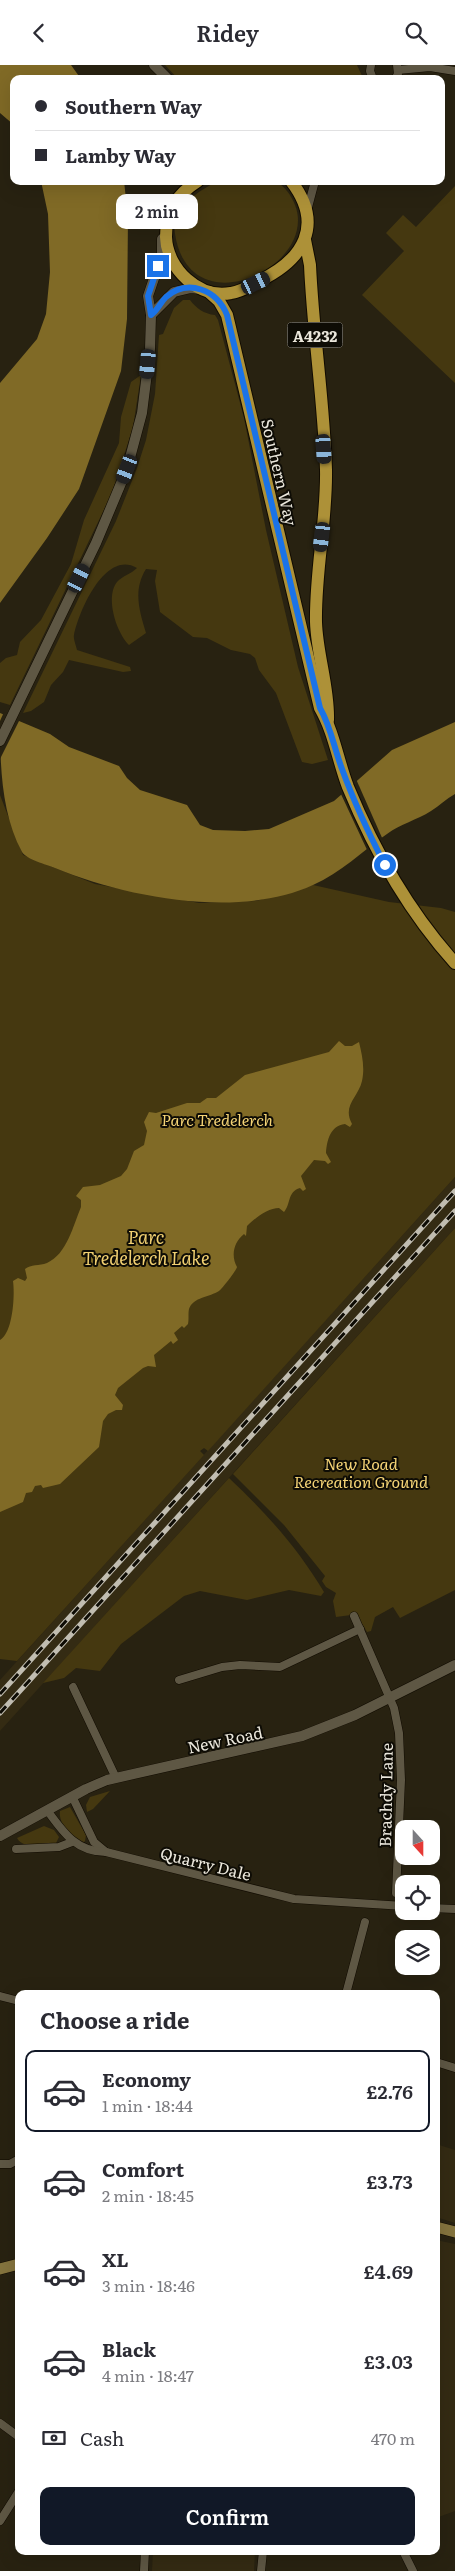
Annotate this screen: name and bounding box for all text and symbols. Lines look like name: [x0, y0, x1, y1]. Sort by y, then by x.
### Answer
text: Ridey: [196, 16, 259, 49]
icon: back: [25, 19, 53, 47]
icon: search: [402, 19, 430, 47]
text: Southern Way: [65, 92, 202, 120]
text: Lamby Way: [65, 141, 176, 169]
callout: 2 min: [117, 193, 199, 229]
text: 2 min: [135, 199, 179, 223]
route end: [147, 255, 169, 277]
car: [239, 270, 272, 296]
road number: A4232: [288, 323, 342, 347]
car: [139, 348, 156, 380]
street label: Southern Way: [256, 416, 304, 529]
car: [315, 434, 332, 464]
car: [114, 452, 139, 486]
car: [312, 521, 331, 553]
car: [65, 561, 92, 595]
route start: [374, 854, 396, 876]
park label: Parc Tredelerch: [161, 1107, 273, 1131]
water label: Parc Tredelerch Lake: [82, 1223, 210, 1271]
park label: New Road Recreation Ground: [294, 1451, 429, 1493]
street label: New Road: [185, 1719, 265, 1759]
street label: Brachdy Lane: [372, 1743, 398, 1847]
north arrow: [395, 1820, 440, 1865]
map controls: [395, 1820, 440, 1975]
street label: Quarry Dale: [158, 1840, 254, 1886]
button: locate: [395, 1875, 440, 1920]
button: layers: [395, 1930, 440, 1975]
text: Choose a ride: [40, 2003, 189, 2036]
text: Economy: [102, 2065, 191, 2093]
icon: car: [42, 2069, 87, 2114]
text: £2.76: [366, 2077, 413, 2105]
text: 1 min · 18:44: [102, 2093, 193, 2117]
text: Comfort: [102, 2155, 184, 2183]
icon: car: [42, 2159, 87, 2204]
text: £3.73: [366, 2167, 413, 2195]
text: 2 min · 18:45: [102, 2183, 194, 2207]
text: XL: [102, 2245, 129, 2273]
icon: car: [42, 2249, 87, 2294]
text: £4.69: [363, 2257, 413, 2285]
text: 3 min · 18:46: [102, 2273, 195, 2297]
text: Black: [102, 2335, 156, 2363]
icon: car: [42, 2339, 87, 2384]
text: £3.03: [364, 2347, 413, 2375]
text: 4 min · 18:47: [102, 2363, 194, 2387]
icon: cash: [40, 2424, 68, 2452]
text: Cash: [80, 2424, 124, 2452]
text: 470 m: [371, 2426, 415, 2450]
button: Confirm: [40, 2487, 415, 2545]

